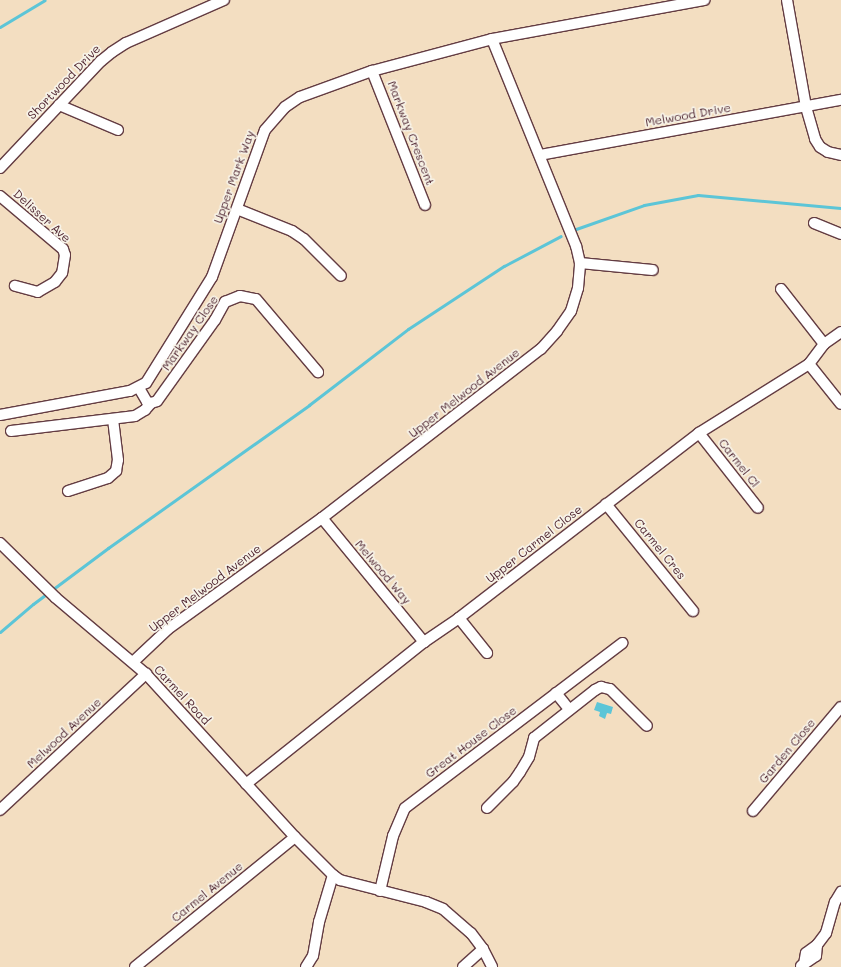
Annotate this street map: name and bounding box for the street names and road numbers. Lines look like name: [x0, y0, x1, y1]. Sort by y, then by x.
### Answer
street label: Shortwood Drive: [25, 42, 103, 122]
street label: Markway Crescent: [384, 79, 438, 187]
street label: Melwood Drive: [644, 100, 732, 130]
street label: Upper Mark Way: [211, 129, 257, 225]
street label: Delisser Ave: [10, 186, 74, 246]
street label: Markway Close: [159, 293, 221, 373]
street label: Upper Melwood Avenue: [406, 345, 522, 441]
street label: Carmel Cl: [716, 436, 762, 490]
street label: Upper Carmel Close: [483, 502, 585, 586]
street label: Carmel Cres: [631, 516, 689, 582]
street label: Melwood Way: [352, 537, 414, 607]
street label: Upper Melwood Avenue: [146, 541, 264, 635]
street label: Carmel Road: [151, 662, 213, 728]
street label: Melwood Avenue: [24, 695, 104, 771]
street label: Great House Close: [423, 703, 519, 781]
street label: Garden Close: [756, 716, 818, 786]
street label: Carmel Avenue: [168, 859, 246, 925]

